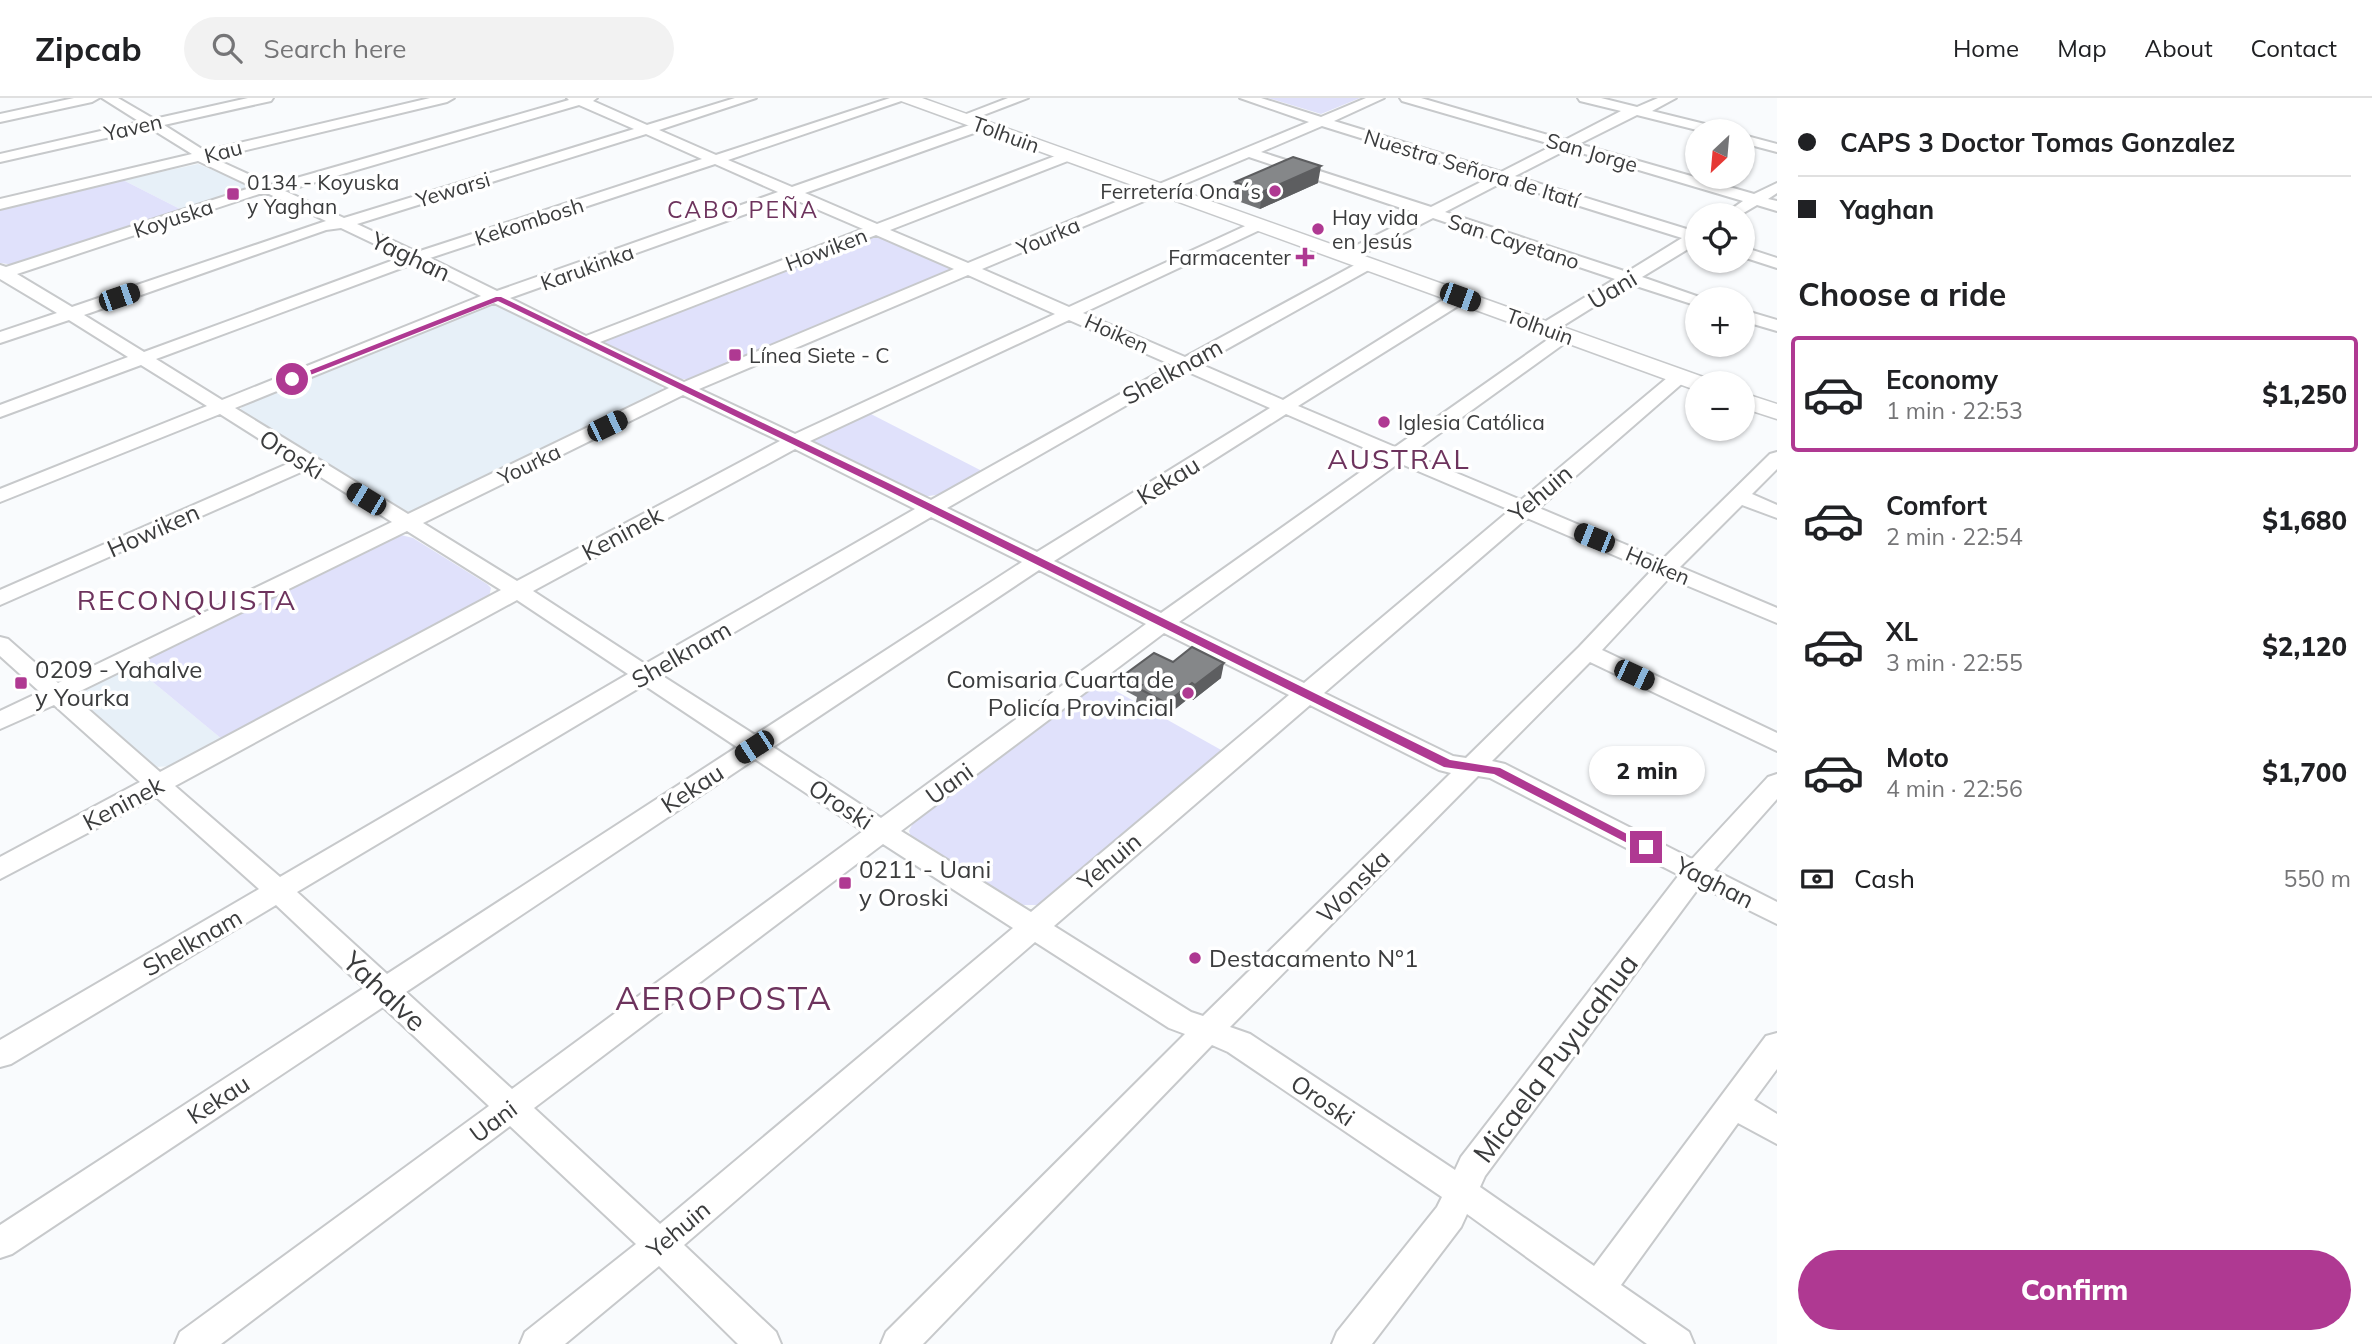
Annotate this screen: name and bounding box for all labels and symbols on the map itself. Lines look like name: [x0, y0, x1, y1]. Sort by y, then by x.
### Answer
street label: Yaven: [101, 108, 164, 146]
street label: Tolhuin: [969, 110, 1043, 158]
north arrow: [1685, 119, 1755, 189]
street label: Nuestra Señora de Itatí: [1361, 123, 1584, 213]
street label: San Jorge: [1543, 127, 1641, 177]
street label: Kau: [201, 134, 245, 168]
street label: Yewarsi: [412, 165, 493, 213]
place label: 0134 - Koyuska y Yaghan: [247, 169, 399, 219]
place label: Ferretería Ona´s: [1100, 178, 1261, 204]
marker: Ferretería Ona´s: [1267, 183, 1283, 199]
marker: 0134 - Koyuska y Yaghan: [225, 186, 241, 202]
street label: Kekombosh: [471, 191, 587, 251]
street label: Koyuska: [130, 193, 216, 243]
district label: CABO PEÑA: [667, 195, 819, 224]
place label: Hay vida en Jesús: [1332, 204, 1419, 254]
street label: San Cayetano: [1445, 208, 1583, 274]
street label: Yourka: [1012, 211, 1084, 261]
marker: Hay vida en Jesús: [1310, 221, 1326, 237]
street label: Howiken: [781, 222, 871, 276]
street label: Yaghan: [366, 224, 455, 287]
street label: Karukinka: [537, 238, 637, 296]
place label: Farmacenter: [1168, 244, 1291, 270]
marker: Farmacenter: [1297, 249, 1313, 265]
street label: Uani: [1582, 263, 1642, 315]
car: [96, 280, 143, 314]
car: [1437, 280, 1484, 314]
street label: Tolhuin: [1503, 302, 1577, 350]
street label: Hoiken: [1081, 307, 1153, 359]
street label: Shelknam: [1117, 331, 1227, 411]
place label: Línea Siete - C: [749, 342, 890, 368]
marker: Línea Siete - C: [727, 347, 743, 363]
route start: [276, 363, 308, 395]
car: [584, 407, 631, 445]
place label: Iglesia Católica: [1398, 409, 1545, 435]
marker: Iglesia Católica: [1376, 414, 1392, 430]
street label: Oroski: [254, 423, 330, 485]
street label: Yourka: [493, 438, 564, 491]
district label: AUSTRAL: [1327, 441, 1471, 476]
street label: Kekau: [1131, 449, 1205, 511]
street label: Yehuin: [1501, 458, 1578, 529]
car: [343, 479, 390, 519]
street label: Howiken: [102, 496, 204, 564]
street label: Keninek: [576, 499, 668, 567]
car: [1571, 520, 1618, 556]
street label: Hoiken: [1622, 540, 1694, 590]
district label: RECONQUISTA: [77, 582, 297, 617]
street label: Shelknam: [626, 614, 736, 694]
place label: 0209 - Yahalve y Yourka: [35, 654, 202, 712]
car: [1611, 657, 1658, 693]
place label: Comisaria Cuarta de Policía Provincial: [946, 664, 1174, 722]
marker: 0209 - Yahalve y Yourka: [13, 675, 29, 691]
marker: Comisaria Cuarta de Policía Provincial: [1180, 685, 1196, 701]
car: [731, 727, 778, 767]
callout: 2 min: [1588, 746, 1704, 794]
street label: Uani: [919, 756, 979, 810]
street label: Kekau: [655, 757, 729, 819]
street label: Keninek: [77, 769, 169, 837]
street label: Oroski: [803, 772, 879, 836]
street label: Yehuin: [1070, 826, 1147, 897]
route end: [1630, 831, 1662, 863]
street label: Wonska: [1310, 843, 1396, 929]
street label: Yaghan: [1670, 849, 1759, 914]
place label: 0211 - Uani y Oroski: [859, 854, 991, 912]
marker: 0211 - Uani y Oroski: [837, 875, 853, 891]
street label: Shelknam: [137, 902, 247, 982]
street label: Yahalve: [335, 943, 434, 1038]
place label: Destacamento N°1: [1209, 943, 1418, 973]
street label: Micaela Puyucahua: [1465, 947, 1645, 1169]
marker: Destacamento N°1: [1187, 950, 1203, 966]
district label: AEROPOSTA: [615, 977, 833, 1018]
street label: Kekau: [181, 1068, 255, 1130]
street label: Oroski: [1285, 1068, 1361, 1132]
street label: Uani: [463, 1093, 523, 1149]
street label: Yehuin: [639, 1194, 716, 1265]

